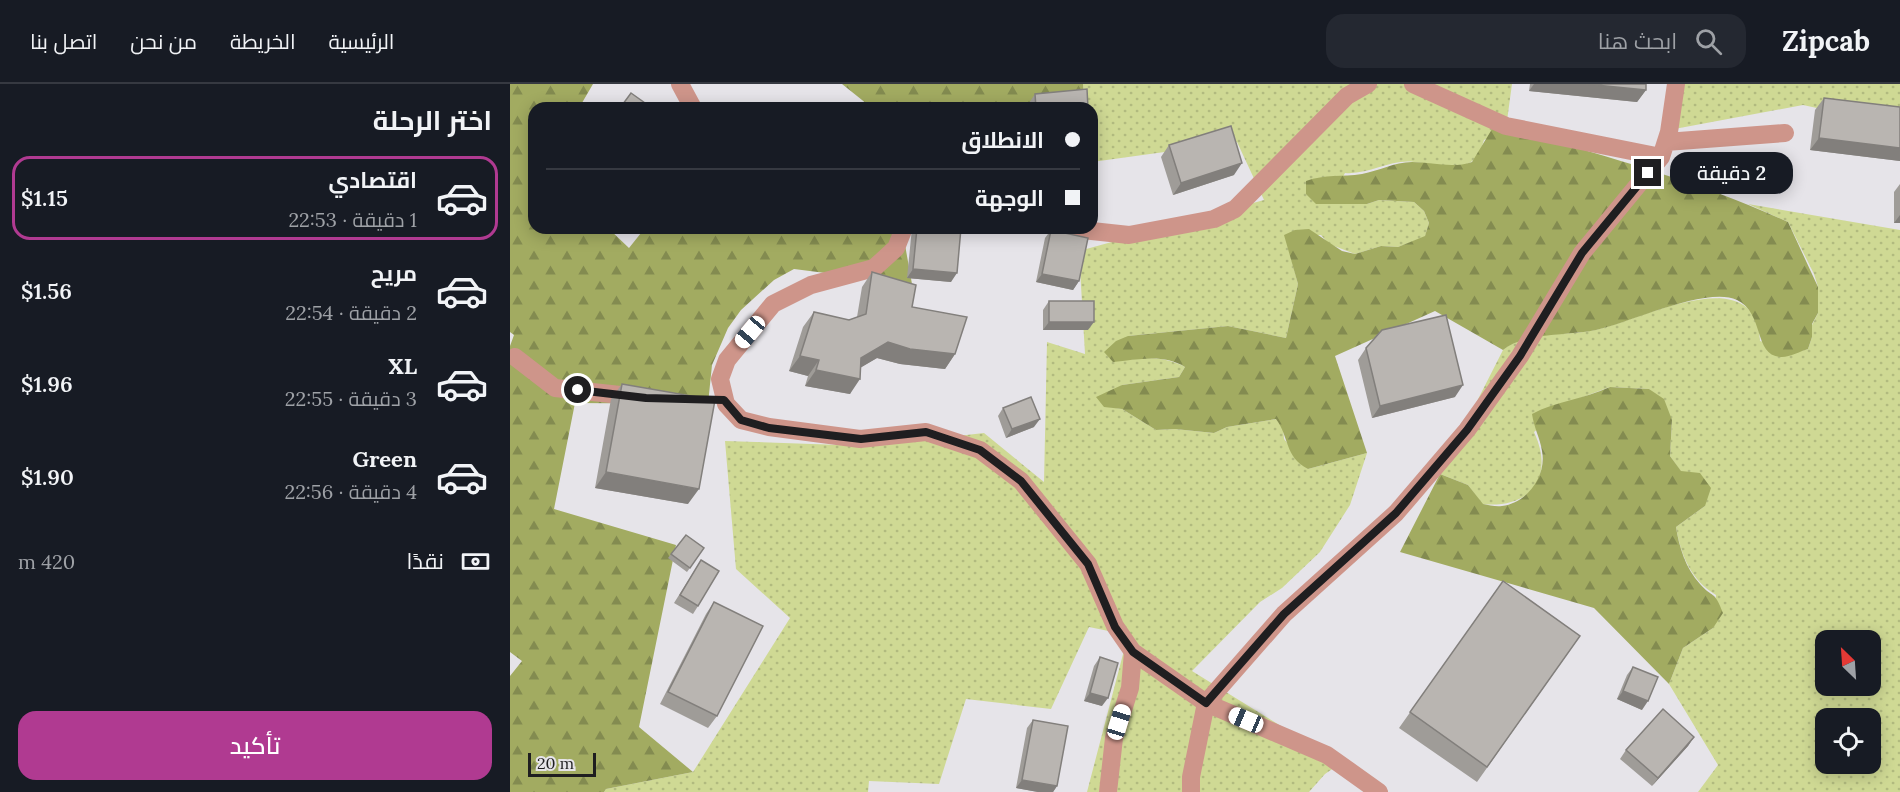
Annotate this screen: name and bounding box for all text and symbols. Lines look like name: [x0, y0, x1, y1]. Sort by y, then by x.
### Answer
search box: [1326, 14, 1746, 68]
text: Zipcab: [1782, 23, 1870, 59]
icon: search: [1692, 25, 1725, 58]
text: ابحث هنا: [1598, 27, 1677, 55]
text: اتصل بنا: [30, 28, 97, 55]
text: من نحن: [130, 28, 197, 55]
text: الخريطة: [230, 28, 296, 55]
text: الرئيسية: [329, 28, 394, 55]
text: اختر الرحلة: [373, 103, 492, 137]
text: الانطلاق: [961, 126, 1044, 154]
callout: 2 دقيقة: [1669, 152, 1792, 194]
route end: [1634, 159, 1661, 186]
text: 2 دقيقة: [1697, 160, 1766, 185]
text: اقتصادي: [328, 166, 417, 194]
icon: car: [435, 171, 489, 225]
text: $1.15: [21, 184, 68, 212]
text: الوجهة: [975, 184, 1044, 212]
text: 1 دقيقة · 22:53: [288, 207, 417, 232]
text: مريح: [371, 259, 417, 287]
icon: car: [435, 264, 489, 318]
text: $1.56: [21, 277, 72, 305]
text: 2 دقيقة · 22:54: [285, 300, 417, 325]
car: [732, 312, 768, 352]
text: XL: [388, 352, 417, 380]
icon: car: [435, 357, 489, 411]
text: $1.96: [21, 370, 73, 398]
route start: [564, 376, 591, 403]
text: 3 دقيقة · 22:55: [285, 386, 417, 411]
text: Green: [352, 445, 417, 473]
icon: car: [435, 450, 489, 504]
text: $1.90: [21, 463, 74, 491]
text: 4 دقيقة · 22:56: [284, 479, 417, 504]
icon: cash: [459, 545, 492, 578]
text: نقدًا: [406, 547, 444, 575]
text: 420 m: [18, 549, 75, 574]
north arrow: [1815, 630, 1881, 696]
map controls: [1815, 630, 1881, 774]
car: [1105, 702, 1133, 742]
car: [1226, 705, 1266, 735]
button: locate: [1815, 708, 1881, 774]
button: تأكيد: [18, 711, 492, 780]
scale bar: [528, 750, 596, 778]
text: 20 m: [537, 753, 574, 773]

